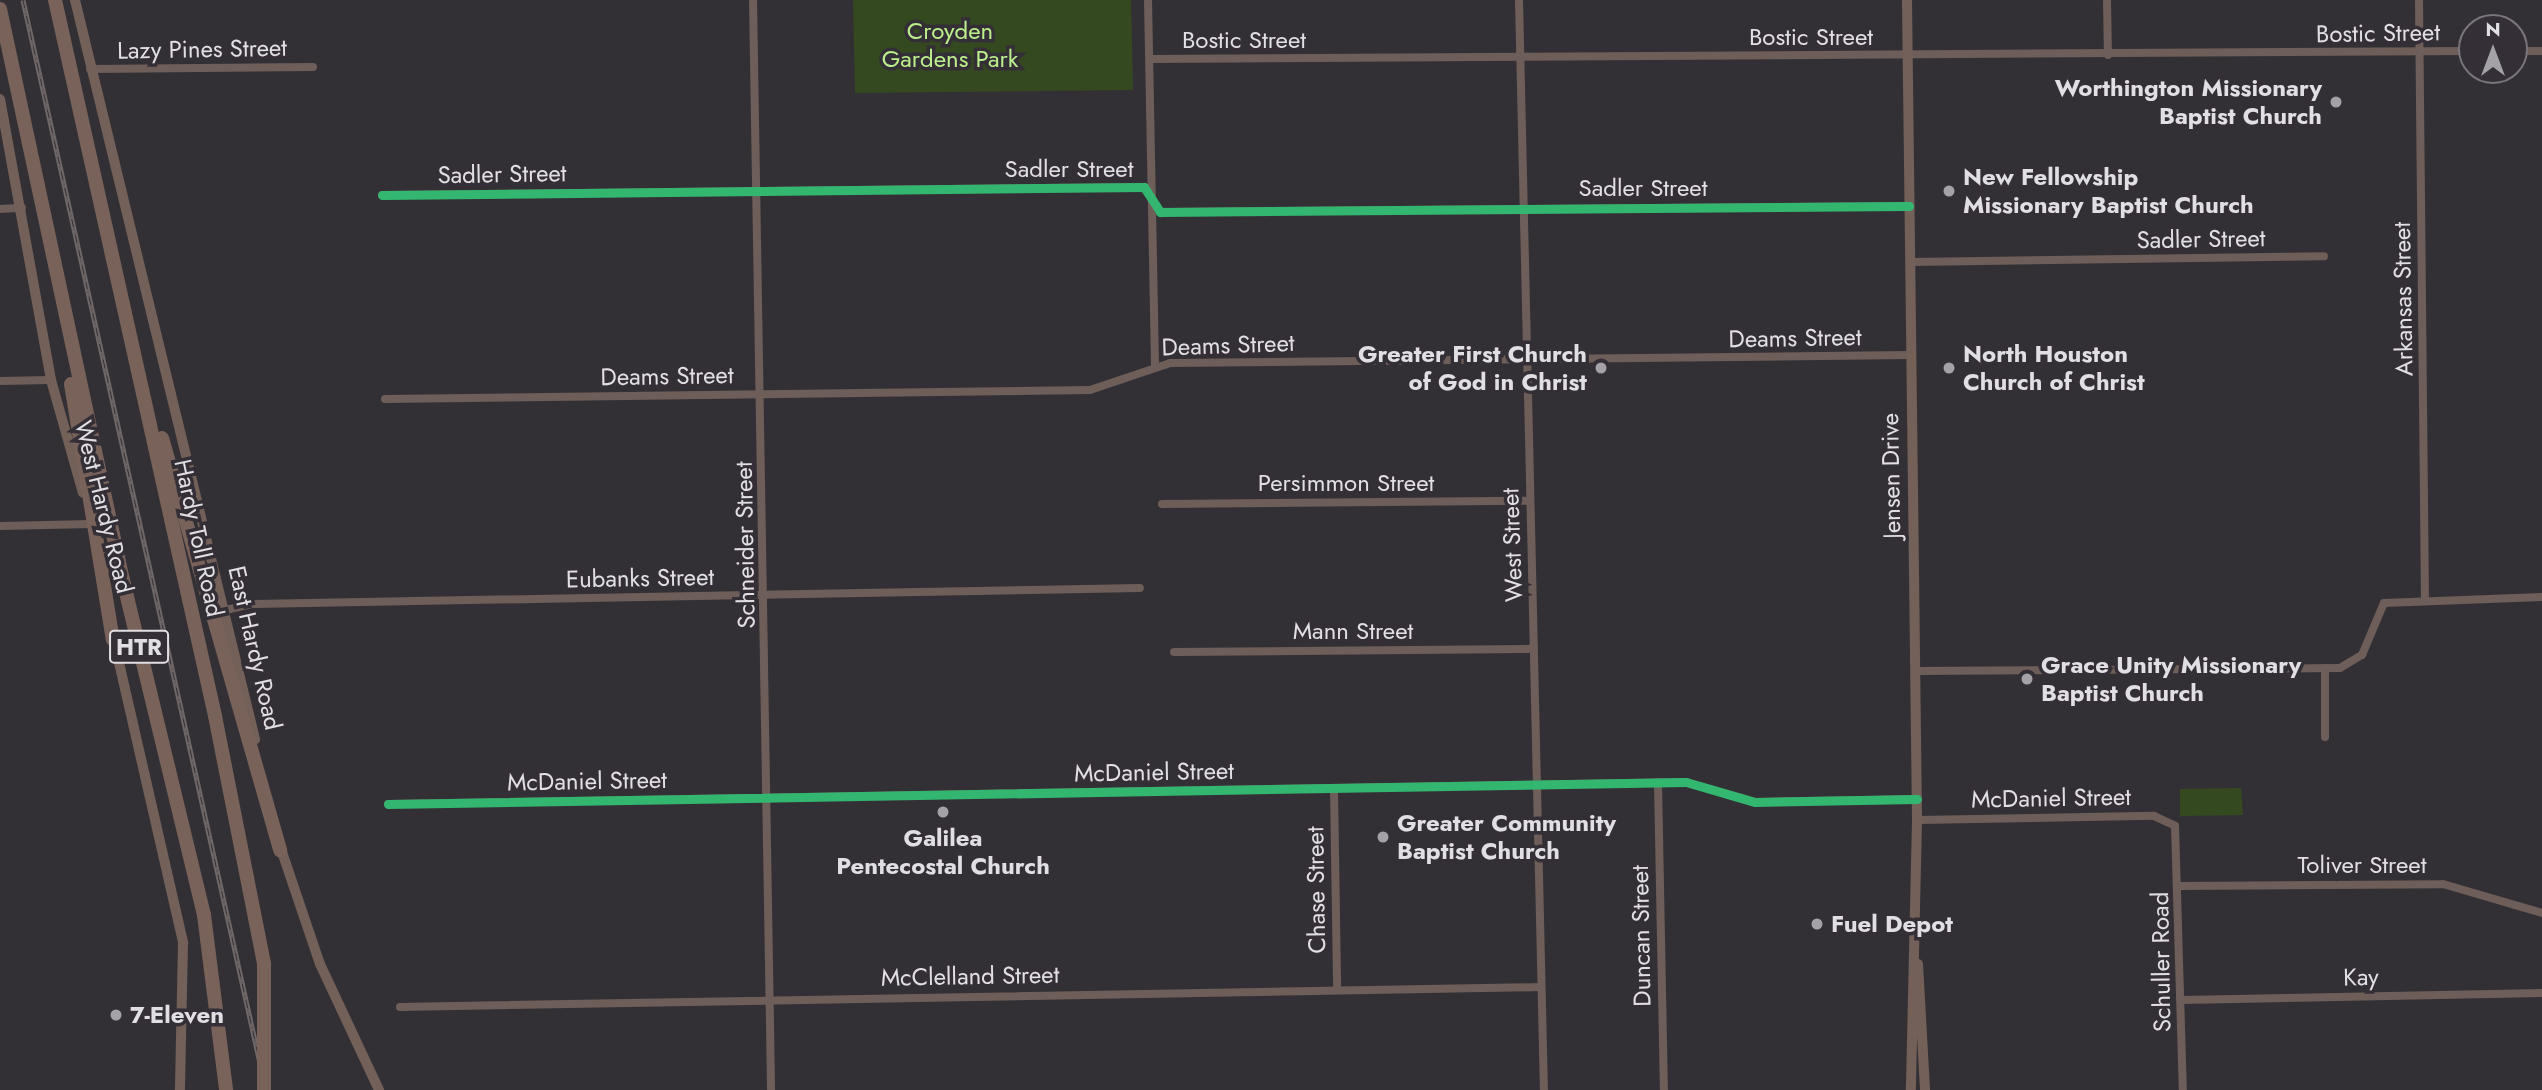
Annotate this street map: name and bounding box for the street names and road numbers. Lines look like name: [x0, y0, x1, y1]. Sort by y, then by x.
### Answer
street label: Bostic Street: [2316, 18, 2440, 48]
street label: Bostic Street: [1749, 23, 1873, 51]
street label: Bostic Street: [1182, 26, 1306, 54]
street label: Lazy Pines Street: [117, 33, 287, 65]
street label: Sadler Street: [1005, 155, 1133, 183]
street label: Sadler Street: [437, 158, 567, 190]
street label: Sadler Street: [1579, 174, 1707, 202]
street label: Arkansas Street: [2387, 222, 2419, 376]
street label: Sadler Street: [2136, 223, 2266, 255]
street label: Deams Street: [1728, 322, 1862, 354]
street label: Deams Street: [1161, 328, 1295, 362]
street label: Deams Street: [600, 360, 734, 392]
street label: Jensen Drive: [1876, 413, 1906, 539]
street label: West Hardy Road: [69, 418, 139, 596]
street label: Hardy Toll Road: [168, 457, 230, 619]
street label: Schneider Street: [729, 461, 761, 629]
street label: Persimmon Street: [1258, 469, 1434, 497]
street label: West Street: [1496, 487, 1528, 603]
street label: Eubanks Street: [566, 562, 714, 594]
street label: East Hardy Road: [222, 563, 288, 733]
street label: Mann Street: [1293, 617, 1413, 645]
road number: HTR: [108, 628, 170, 666]
street label: McDaniel Street: [1074, 756, 1234, 788]
street label: McDaniel Street: [507, 765, 667, 797]
street label: McDaniel Street: [1971, 782, 2131, 814]
street label: Chase Street: [1300, 826, 1332, 954]
street label: Toliver Street: [2298, 851, 2426, 879]
street label: Duncan Street: [1625, 865, 1657, 1007]
street label: Schuller Road: [2145, 892, 2177, 1032]
street label: McClelland Street: [880, 960, 1060, 992]
street label: Kay: [2343, 962, 2379, 992]

